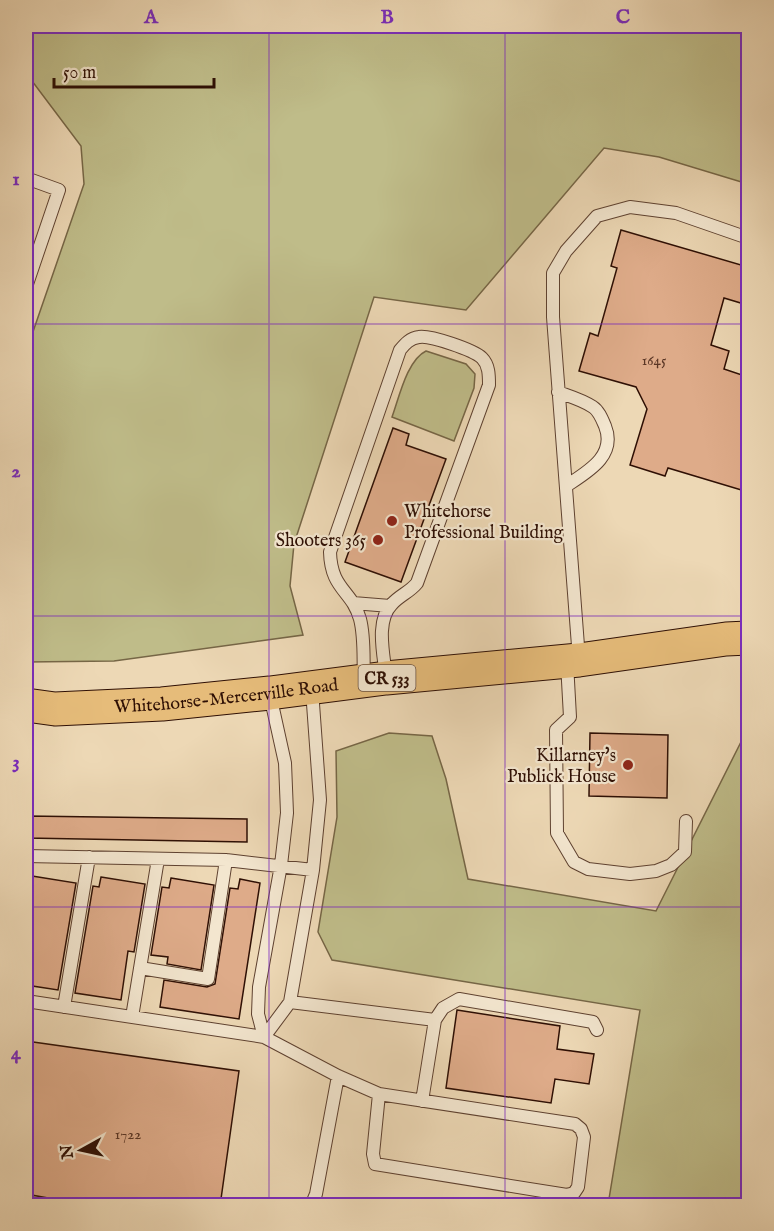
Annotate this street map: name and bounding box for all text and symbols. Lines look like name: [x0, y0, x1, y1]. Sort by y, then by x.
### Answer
text: A: [143, 5, 159, 30]
text: B: [380, 5, 394, 30]
text: C: [616, 5, 630, 30]
scale bar: [54, 51, 214, 89]
text: 50 m: [63, 62, 96, 85]
text: 1: [12, 167, 20, 192]
house number: 1645: [642, 351, 667, 370]
text: 2: [11, 459, 21, 484]
place label: Whitehorse Professional Building: [404, 501, 564, 545]
marker: Whitehorse Professional Building: [385, 514, 399, 528]
place label: Shooters 365: [276, 530, 366, 553]
marker: Shooters 365: [371, 533, 385, 547]
road number: CR 533: [358, 665, 416, 691]
street label: Whitehorse-Mercerville Road: [114, 674, 340, 719]
place label: Killarney's Publick House: [507, 745, 616, 789]
text: 3: [12, 750, 20, 775]
marker: Killarney's Publick House: [621, 758, 635, 772]
text: 4: [11, 1041, 22, 1066]
north arrow: [51, 1120, 111, 1180]
house number: 1722: [115, 1125, 141, 1144]
text: N: [57, 1143, 79, 1161]

